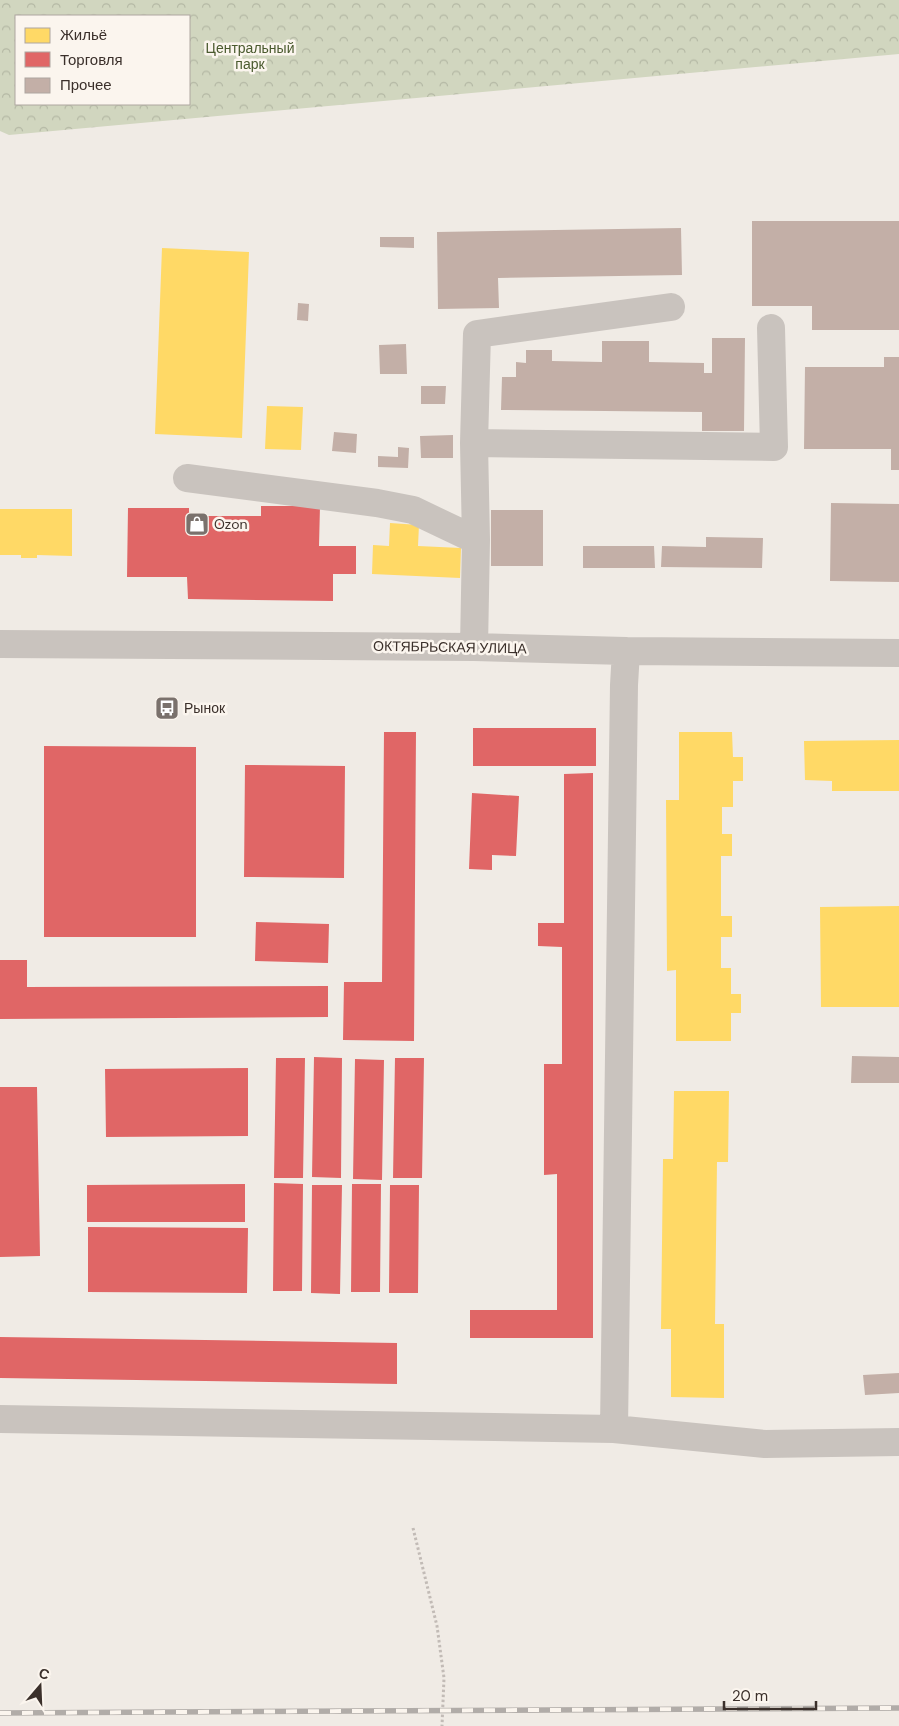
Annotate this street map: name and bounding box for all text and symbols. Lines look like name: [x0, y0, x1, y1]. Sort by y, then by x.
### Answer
legend: [15, 15, 190, 105]
text: Жильё: [60, 25, 107, 45]
park label: Центральный парк: [206, 39, 294, 73]
text: Торговля: [60, 50, 123, 70]
text: Прочее: [60, 75, 112, 95]
shop icon: Ozon: [184, 511, 210, 537]
place label: Ozon: [214, 515, 248, 533]
street label: ОКТЯБРЬСКАЯ УЛИЦА: [373, 637, 528, 657]
bus stop icon: Рынок: [154, 695, 180, 721]
place label: Рынок: [184, 699, 226, 717]
north arrow: [15, 1661, 65, 1711]
text: С: [37, 1664, 52, 1684]
scale bar: [724, 1678, 816, 1710]
text: 20 m: [732, 1686, 768, 1706]

